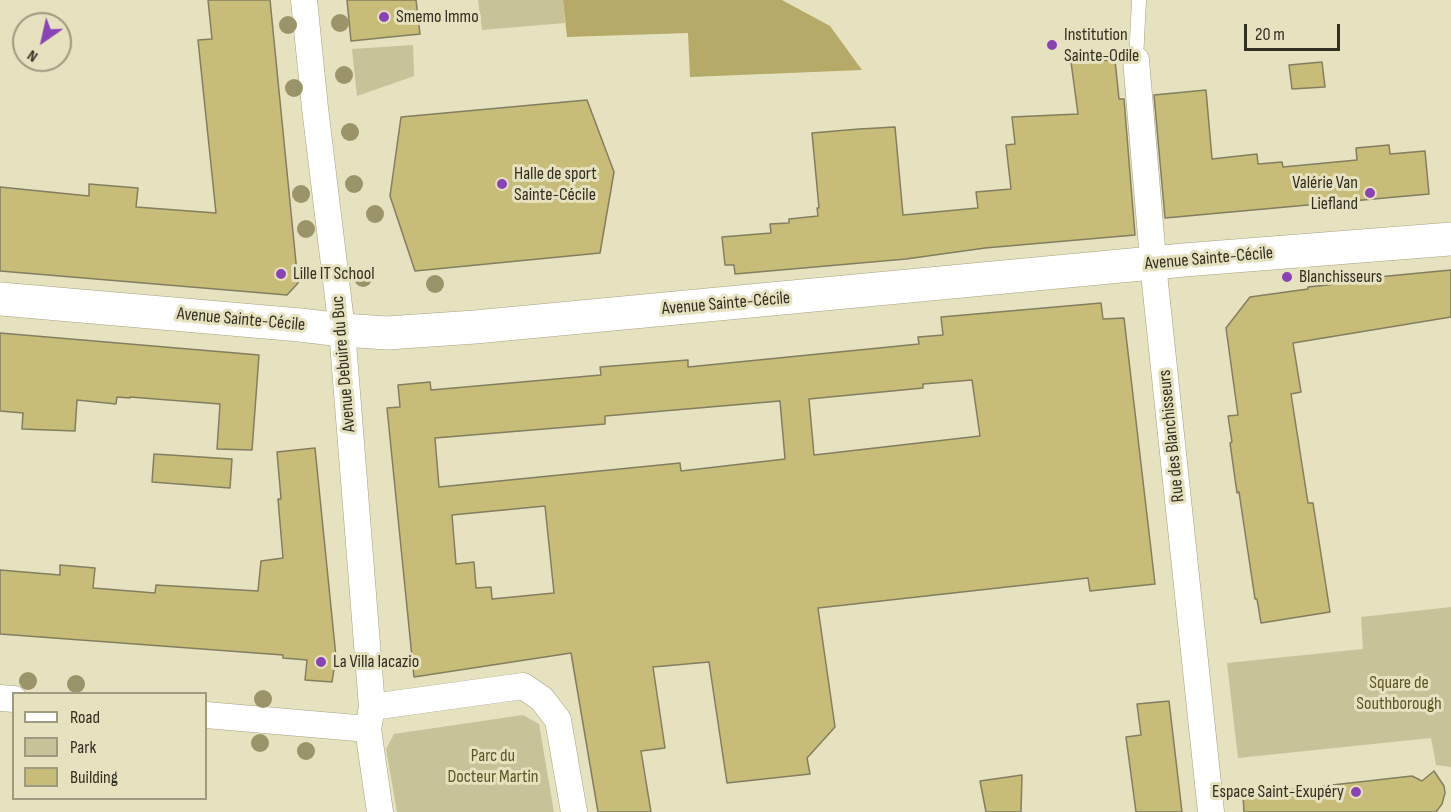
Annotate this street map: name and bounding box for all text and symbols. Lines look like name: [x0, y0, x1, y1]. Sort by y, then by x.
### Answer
place label: Smemo Immo: [396, 6, 479, 28]
marker: Smemo Immo: [377, 10, 391, 24]
north arrow: [12, 12, 72, 72]
scale bar: [1247, 12, 1343, 50]
place label: Institution Sainte-Odile: [1064, 24, 1139, 66]
text: 20 m: [1255, 24, 1285, 45]
marker: Institution Sainte-Odile: [1045, 38, 1059, 52]
text: N: [24, 45, 42, 66]
place label: Halle de sport Sainte-Cécile: [514, 163, 597, 206]
place label: Valérie Van Liefland: [1292, 172, 1358, 214]
marker: Halle de sport Sainte-Cécile: [495, 177, 509, 191]
marker: Valérie Van Liefland: [1363, 186, 1377, 200]
street label: Avenue Sainte-Cécile: [1144, 243, 1274, 275]
place label: Lille IT School: [293, 263, 375, 285]
place label: Blanchisseurs: [1299, 266, 1382, 288]
marker: Lille IT School: [274, 267, 288, 281]
marker: Blanchisseurs: [1280, 270, 1294, 284]
street label: Avenue Sainte-Cécile: [661, 288, 791, 320]
street label: Avenue Debuire du Buc: [327, 295, 361, 433]
street label: Avenue Sainte-Cécile: [176, 304, 306, 336]
street label: Rue des Blanchisseurs: [1154, 369, 1190, 503]
place label: La Villa Iacazio: [333, 651, 419, 673]
marker: La Villa Iacazio: [314, 655, 328, 669]
park label: Square de Southborough: [1356, 672, 1442, 714]
legend: [12, 692, 207, 800]
text: Road: [70, 707, 100, 728]
text: Park: [70, 737, 96, 758]
park label: Parc du Docteur Martin: [447, 745, 539, 788]
text: Building: [70, 767, 118, 788]
place label: Espace Saint-Exupéry: [1212, 781, 1344, 803]
marker: Espace Saint-Exupéry: [1349, 785, 1363, 799]

